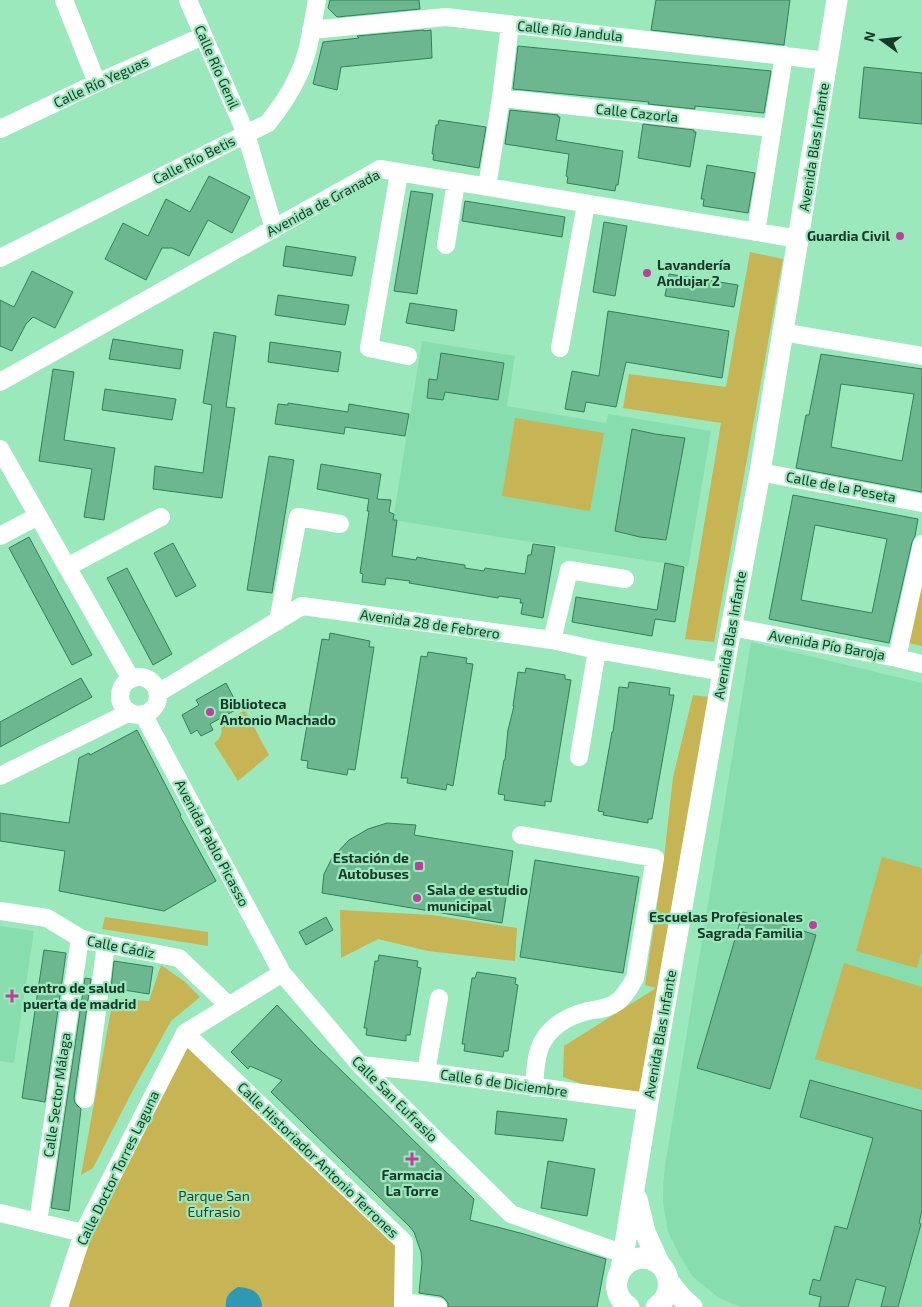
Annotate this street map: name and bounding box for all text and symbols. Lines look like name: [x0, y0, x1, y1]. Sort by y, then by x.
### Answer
north arrow: [857, 15, 907, 65]
street label: Calle Río Jandula: [516, 17, 624, 44]
street label: Calle Río Genil: [191, 22, 244, 112]
text: N: [859, 29, 878, 44]
street label: Calle Río Yeguas: [51, 52, 151, 111]
street label: Avenida Blas Infante: [795, 81, 832, 213]
street label: Calle Cazorla: [595, 100, 679, 125]
street label: Calle Río Betis: [150, 132, 238, 188]
street label: Avenida de Granada: [263, 165, 382, 240]
place label: Guardia Civil: [807, 227, 890, 244]
marker: Guardia Civil: [894, 230, 906, 242]
place label: Lavandería Andujar 2: [657, 256, 731, 289]
marker: Lavandería Andujar 2: [641, 267, 653, 279]
street label: Calle de la Peseta: [785, 468, 897, 505]
street label: Avenida Blas Infante: [710, 569, 749, 701]
street label: Avenida 28 de Febrero: [359, 605, 501, 642]
street label: Avenida Pío Baroja: [768, 626, 886, 663]
place label: Biblioteca Antonio Machado: [220, 695, 336, 728]
marker: Biblioteca Antonio Machado: [204, 706, 216, 718]
street label: Avenida Pablo Picasso: [172, 776, 253, 909]
place label: Estación de Autobuses: [333, 849, 409, 882]
marker: Estación de Autobuses: [413, 860, 425, 872]
place label: Sala de estudio municipal: [427, 881, 528, 914]
marker: Sala de estudio municipal: [411, 892, 423, 904]
place label: Escuelas Profesionales Sagrada Familia: [649, 908, 803, 941]
marker: Escuelas Profesionales Sagrada Familia: [807, 919, 819, 931]
street label: Calle Cádiz: [86, 932, 157, 961]
street label: Avenida Blas Infante: [640, 968, 679, 1100]
place label: centro de salud puerta de madrid: [23, 979, 136, 1012]
marker: centro de salud puerta de madrid: [5, 989, 19, 1003]
street label: Calle Sector Málaga: [39, 1031, 74, 1158]
street label: Calle San Eufrasio: [349, 1052, 442, 1145]
street label: Calle 6 de Diciembre: [439, 1065, 569, 1100]
street label: Calle Historiador Antonio Terrones: [234, 1078, 402, 1241]
street label: Calle Doctor Torres Laguna: [73, 1088, 162, 1248]
marker: Farmacia La Torre: [406, 1153, 418, 1165]
place label: Farmacia La Torre: [382, 1166, 442, 1199]
park label: Parque San Eufrasio: [178, 1187, 250, 1220]

